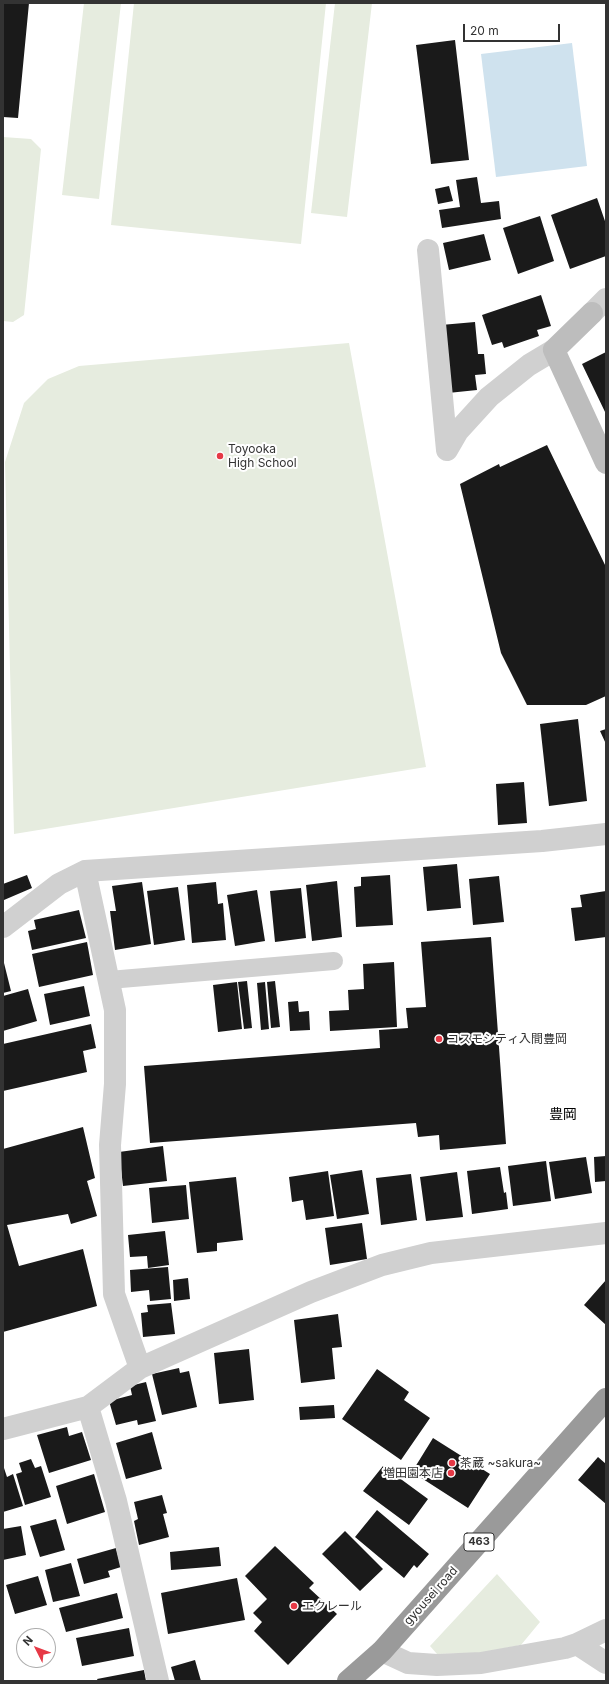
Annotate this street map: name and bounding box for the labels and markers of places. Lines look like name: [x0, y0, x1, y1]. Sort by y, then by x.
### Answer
place label: Toyooka High School: [228, 442, 297, 470]
marker: Toyooka High School: [215, 451, 225, 461]
place label: コスモシティ入間豊岡: [447, 1032, 567, 1046]
marker: コスモシティ入間豊岡: [434, 1034, 444, 1044]
place label: 茶蔵 ~sakura~: [460, 1456, 541, 1470]
marker: 茶蔵 ~sakura~: [447, 1458, 457, 1468]
place label: 増田園本店: [383, 1466, 443, 1480]
marker: 増田園本店: [446, 1468, 456, 1478]
place label: エクレール: [302, 1599, 362, 1613]
marker: エクレール: [289, 1601, 299, 1611]

